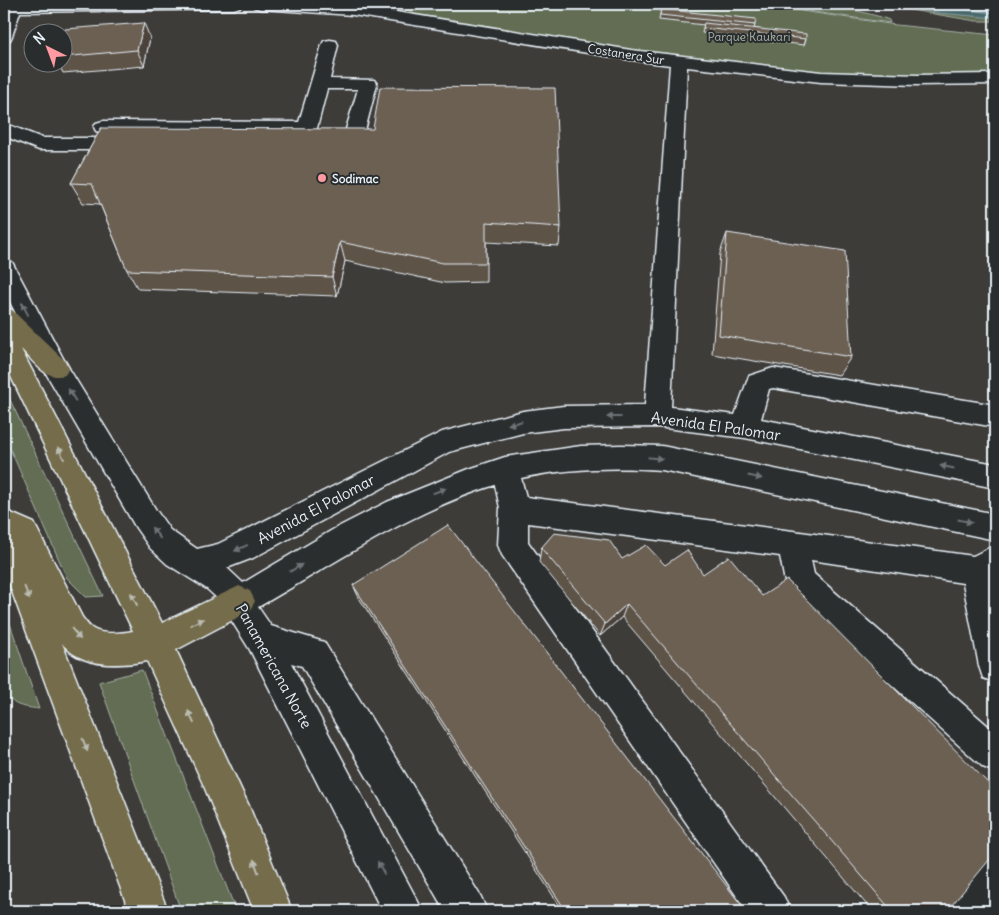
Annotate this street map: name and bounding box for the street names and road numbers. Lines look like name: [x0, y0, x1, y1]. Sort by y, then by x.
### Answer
street label: Costanera Sur: [587, 41, 665, 67]
street label: Avenida El Palomar: [650, 408, 782, 444]
street label: Avenida El Palomar: [254, 470, 378, 548]
street label: Panamericana Norte: [232, 600, 316, 732]

